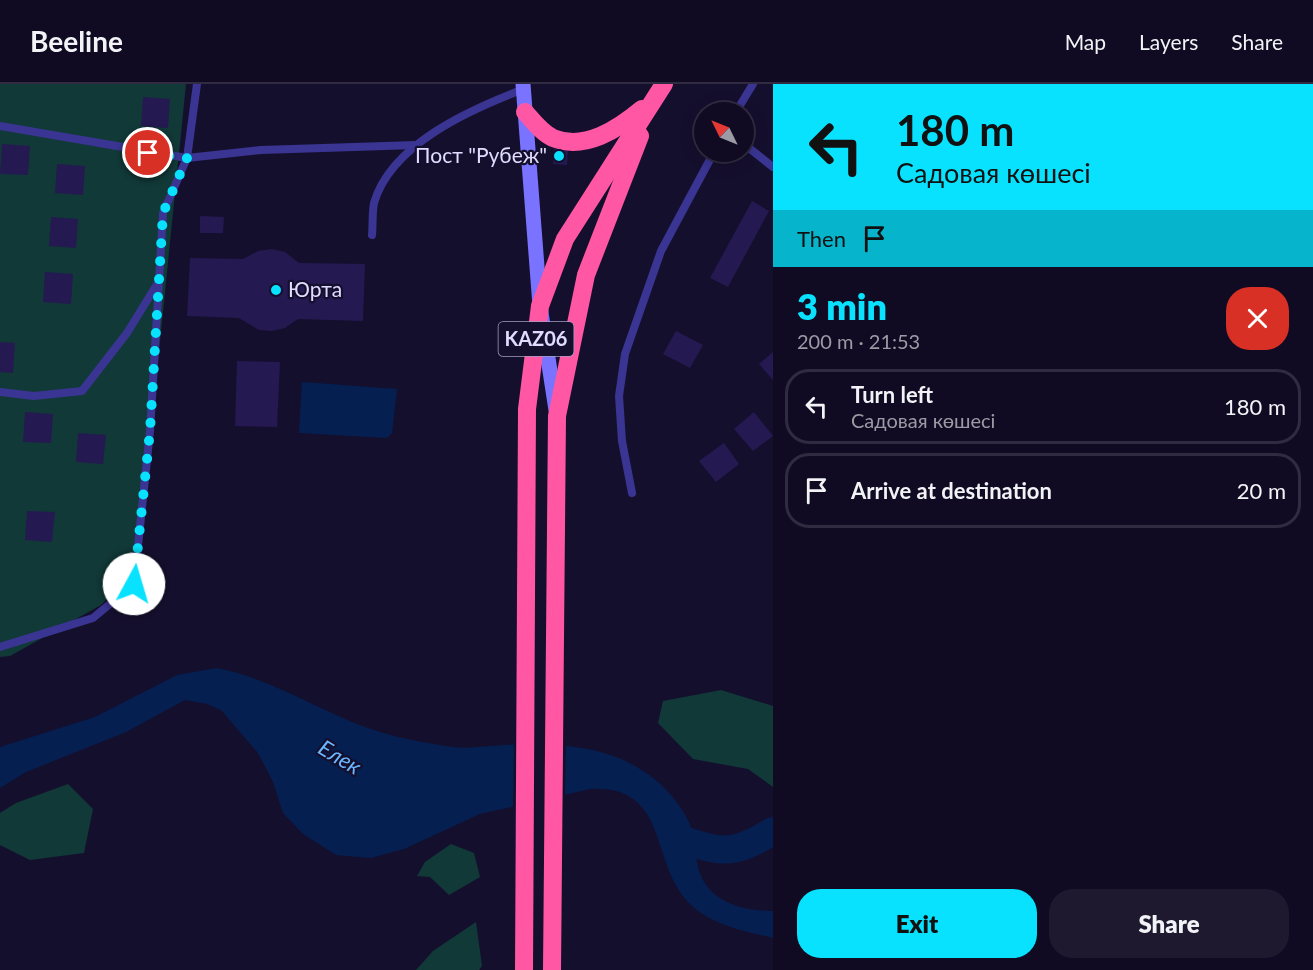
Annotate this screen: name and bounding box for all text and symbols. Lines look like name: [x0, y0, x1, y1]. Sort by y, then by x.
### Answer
text: Beeline: [30, 24, 123, 58]
text: Map: [1065, 29, 1106, 54]
text: Layers: [1139, 29, 1198, 54]
text: Share: [1231, 29, 1283, 54]
north arrow: [694, 102, 754, 162]
map controls: [694, 102, 754, 162]
text: 180 m: [896, 105, 1014, 155]
icon: left: [797, 108, 875, 186]
pin: [122, 127, 173, 178]
icon: arrive: [131, 136, 164, 169]
place label: Пост "Рубеж": [415, 142, 547, 167]
marker: Пост "Рубеж": [552, 149, 566, 163]
text: Садовая көшесі: [896, 156, 1091, 189]
icon: arrive: [858, 222, 891, 255]
text: Then: [797, 225, 846, 252]
place label: Юрта: [288, 276, 342, 301]
marker: Юрта: [269, 283, 283, 297]
text: 3 min: [797, 284, 887, 328]
button: close: [1226, 287, 1289, 350]
road number: KАZ06: [498, 322, 574, 356]
text: 200 m · 21:53: [797, 329, 920, 353]
text: Turn left: [851, 381, 933, 408]
icon: left: [800, 390, 833, 423]
text: 180 m: [1224, 393, 1286, 420]
text: Садовая көшесі: [851, 408, 995, 432]
icon: arrive: [800, 474, 833, 507]
text: Arrive at destination: [851, 477, 1052, 504]
text: 20 m: [1237, 477, 1286, 504]
position arrow: [102, 552, 166, 616]
water label: Елек: [314, 733, 367, 780]
button: Exit: [797, 889, 1037, 958]
button: Share: [1049, 889, 1289, 958]

